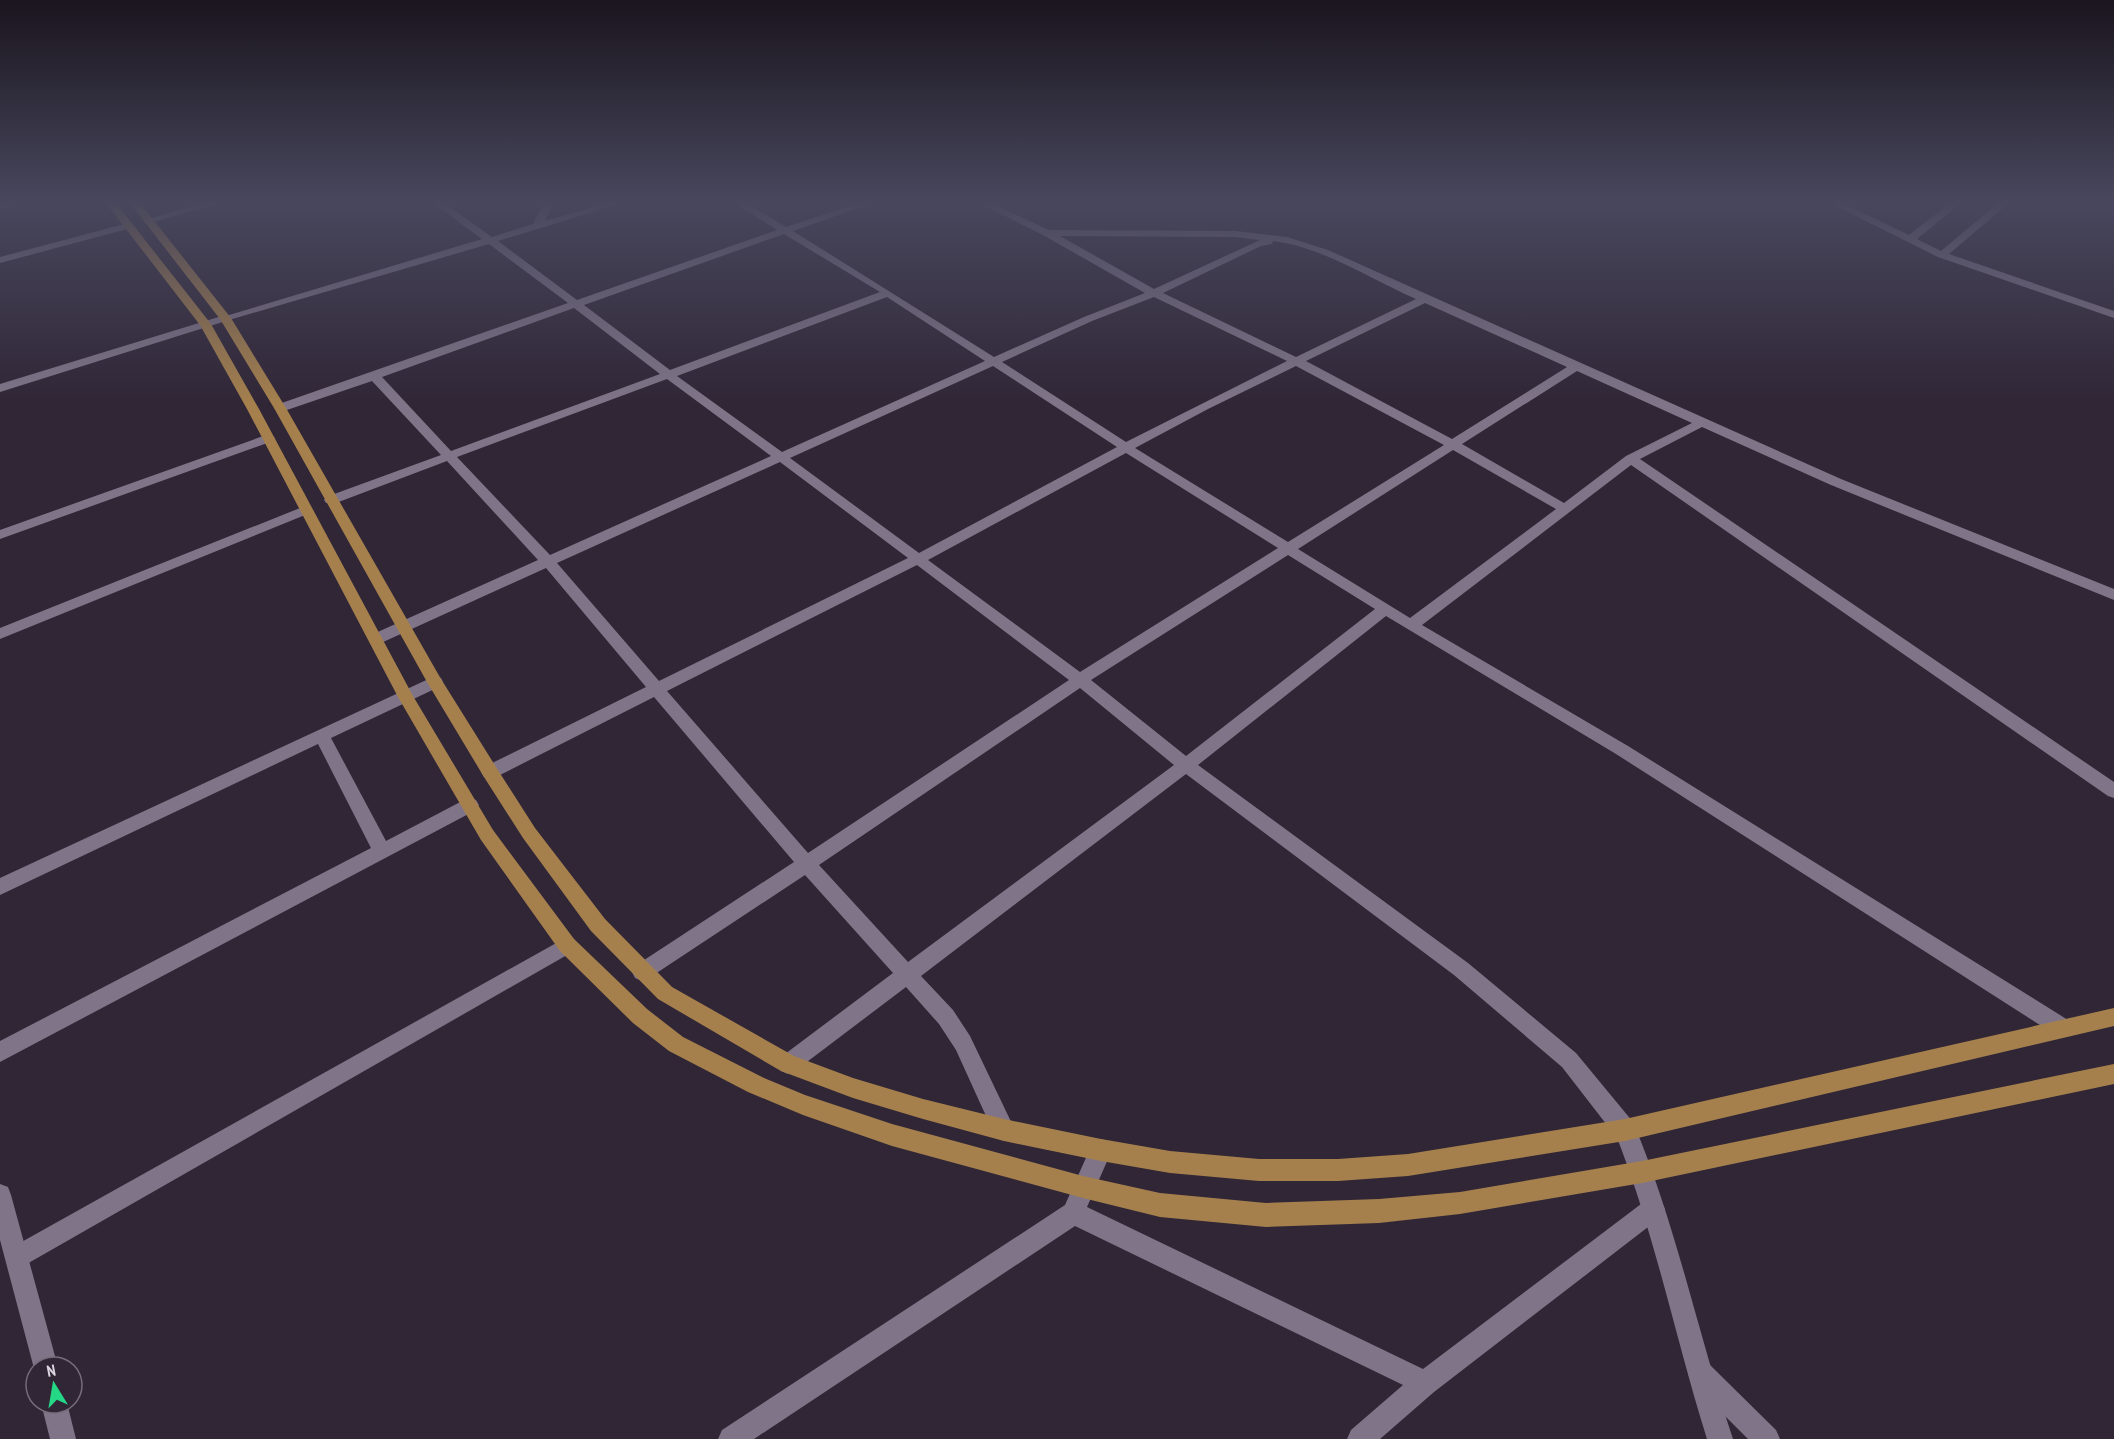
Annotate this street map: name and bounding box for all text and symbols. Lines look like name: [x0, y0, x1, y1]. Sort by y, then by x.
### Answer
north arrow: [24, 1355, 84, 1415]
text: N: [45, 1360, 57, 1381]

